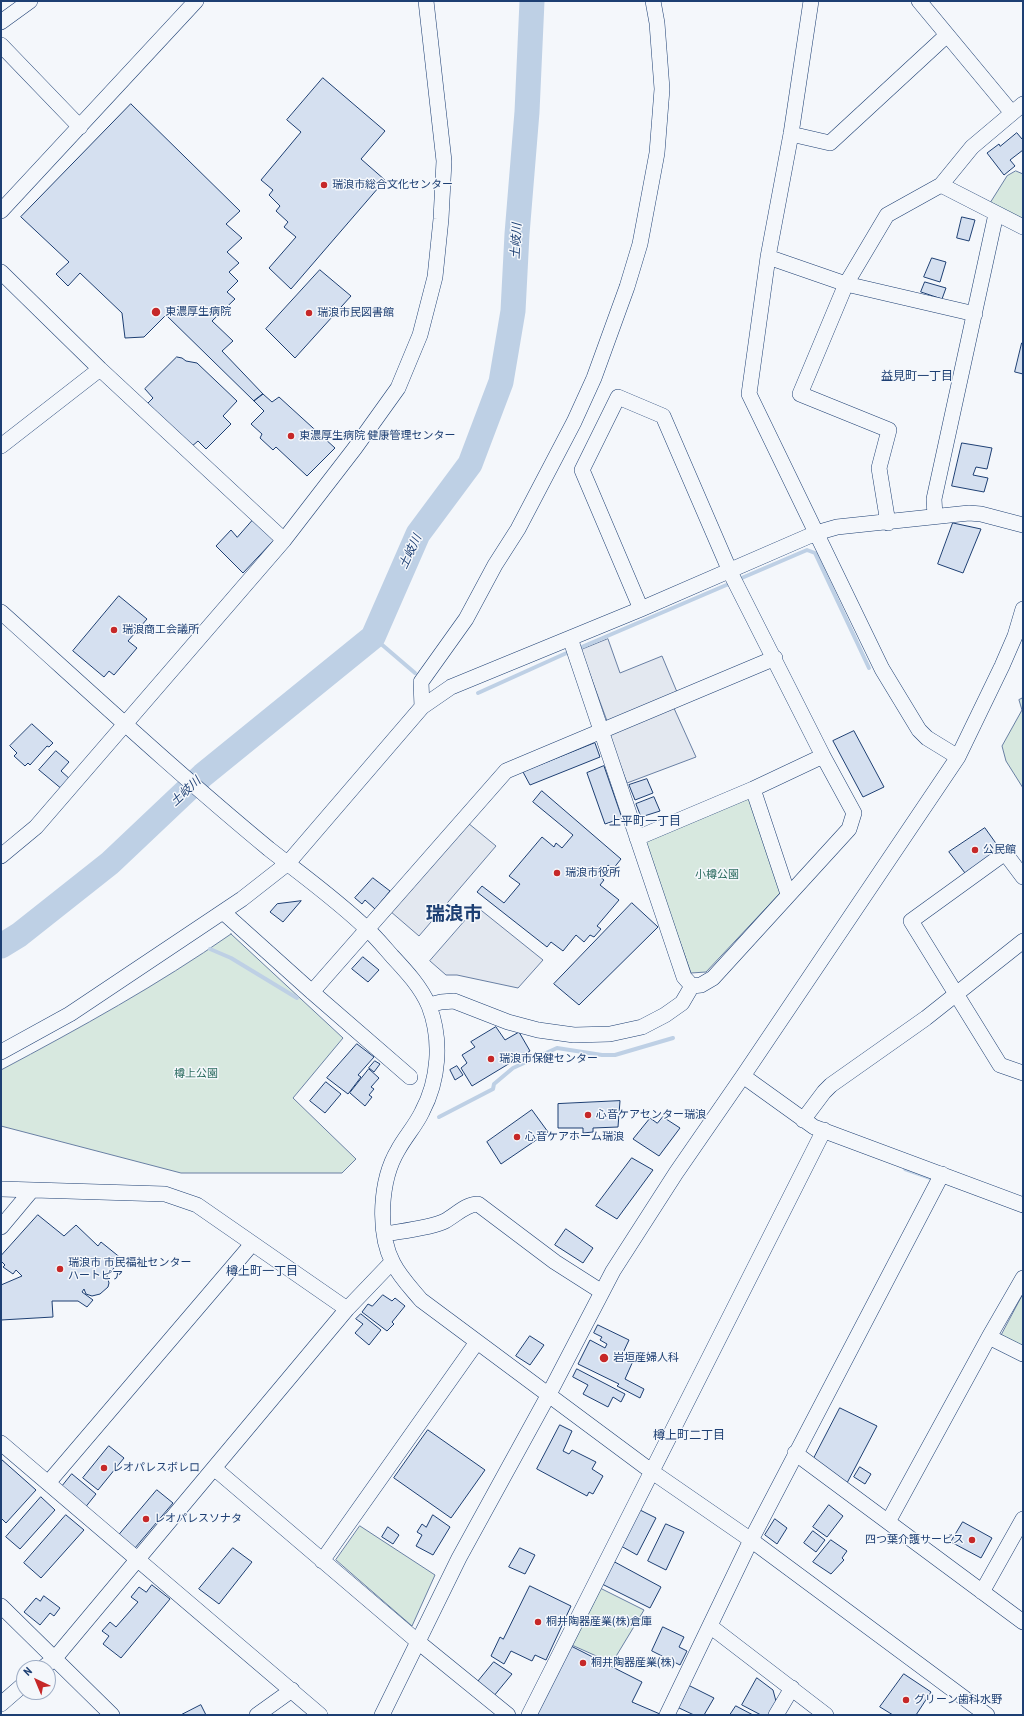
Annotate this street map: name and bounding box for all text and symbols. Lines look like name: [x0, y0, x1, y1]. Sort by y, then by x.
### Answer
place label: 瑞浪市総合文化センター: [332, 178, 453, 192]
marker: 瑞浪市総合文化センター: [319, 180, 329, 190]
water label: 土岐川: [509, 223, 525, 259]
place label: 東濃厚生病院: [165, 305, 231, 319]
marker: 東濃厚生病院: [150, 306, 162, 318]
place label: 瑞浪市民図書館: [317, 306, 394, 320]
marker: 瑞浪市民図書館: [304, 308, 314, 318]
district label: 益見町一丁目: [881, 370, 953, 384]
place label: 東濃厚生病院 健康管理センター: [299, 429, 456, 443]
marker: 東濃厚生病院 健康管理センター: [286, 431, 296, 441]
water label: 土岐川: [397, 533, 425, 571]
place label: 瑞浪商工会議所: [122, 623, 199, 637]
marker: 瑞浪商工会議所: [109, 625, 119, 635]
water label: 土岐川: [168, 774, 204, 810]
district label: 上平町一丁目: [609, 815, 681, 829]
place label: 公民館: [983, 843, 1016, 857]
marker: 公民館: [970, 845, 980, 855]
place label: 瑞浪市役所: [565, 866, 620, 880]
marker: 瑞浪市役所: [552, 868, 562, 878]
park label: 小樽公園: [695, 868, 739, 882]
district label: 瑞浪市: [426, 904, 482, 926]
place label: 瑞浪市保健センター: [499, 1052, 598, 1066]
marker: 瑞浪市保健センター: [486, 1054, 496, 1064]
park label: 樽上公園: [174, 1067, 218, 1081]
place label: 心音ケアセンター瑞浪: [596, 1108, 706, 1122]
marker: 心音ケアセンター瑞浪: [583, 1110, 593, 1120]
place label: 心音ケアホーム瑞浪: [525, 1130, 624, 1144]
marker: 心音ケアホーム瑞浪: [512, 1132, 522, 1142]
place label: 瑞浪市 市民福祉センター ハートピア: [68, 1256, 192, 1282]
marker: 瑞浪市 市民福祉センター ハートピア: [55, 1264, 65, 1274]
district label: 樽上町一丁目: [226, 1265, 298, 1279]
place label: 岩垣産婦人科: [613, 1351, 679, 1365]
marker: 岩垣産婦人科: [598, 1352, 610, 1364]
district label: 樽上町二丁目: [653, 1429, 725, 1443]
place label: レオパレスボレロ: [112, 1461, 200, 1475]
marker: レオパレスボレロ: [99, 1463, 109, 1473]
place label: レオパレスソナタ: [154, 1512, 242, 1526]
marker: レオパレスソナタ: [141, 1514, 151, 1524]
place label: 四つ葉介護サービス: [865, 1533, 964, 1547]
marker: 四つ葉介護サービス: [967, 1535, 977, 1545]
place label: 桐井陶器産業(株)倉庫: [546, 1615, 652, 1629]
marker: 桐井陶器産業(株)倉庫: [533, 1617, 543, 1627]
place label: 桐井陶器産業(株): [591, 1656, 675, 1670]
marker: 桐井陶器産業(株): [578, 1658, 588, 1668]
north arrow: [16, 1660, 56, 1700]
text: N: [21, 1665, 35, 1679]
place label: グリーン歯科水野: [914, 1693, 1002, 1707]
marker: グリーン歯科水野: [901, 1695, 911, 1705]

